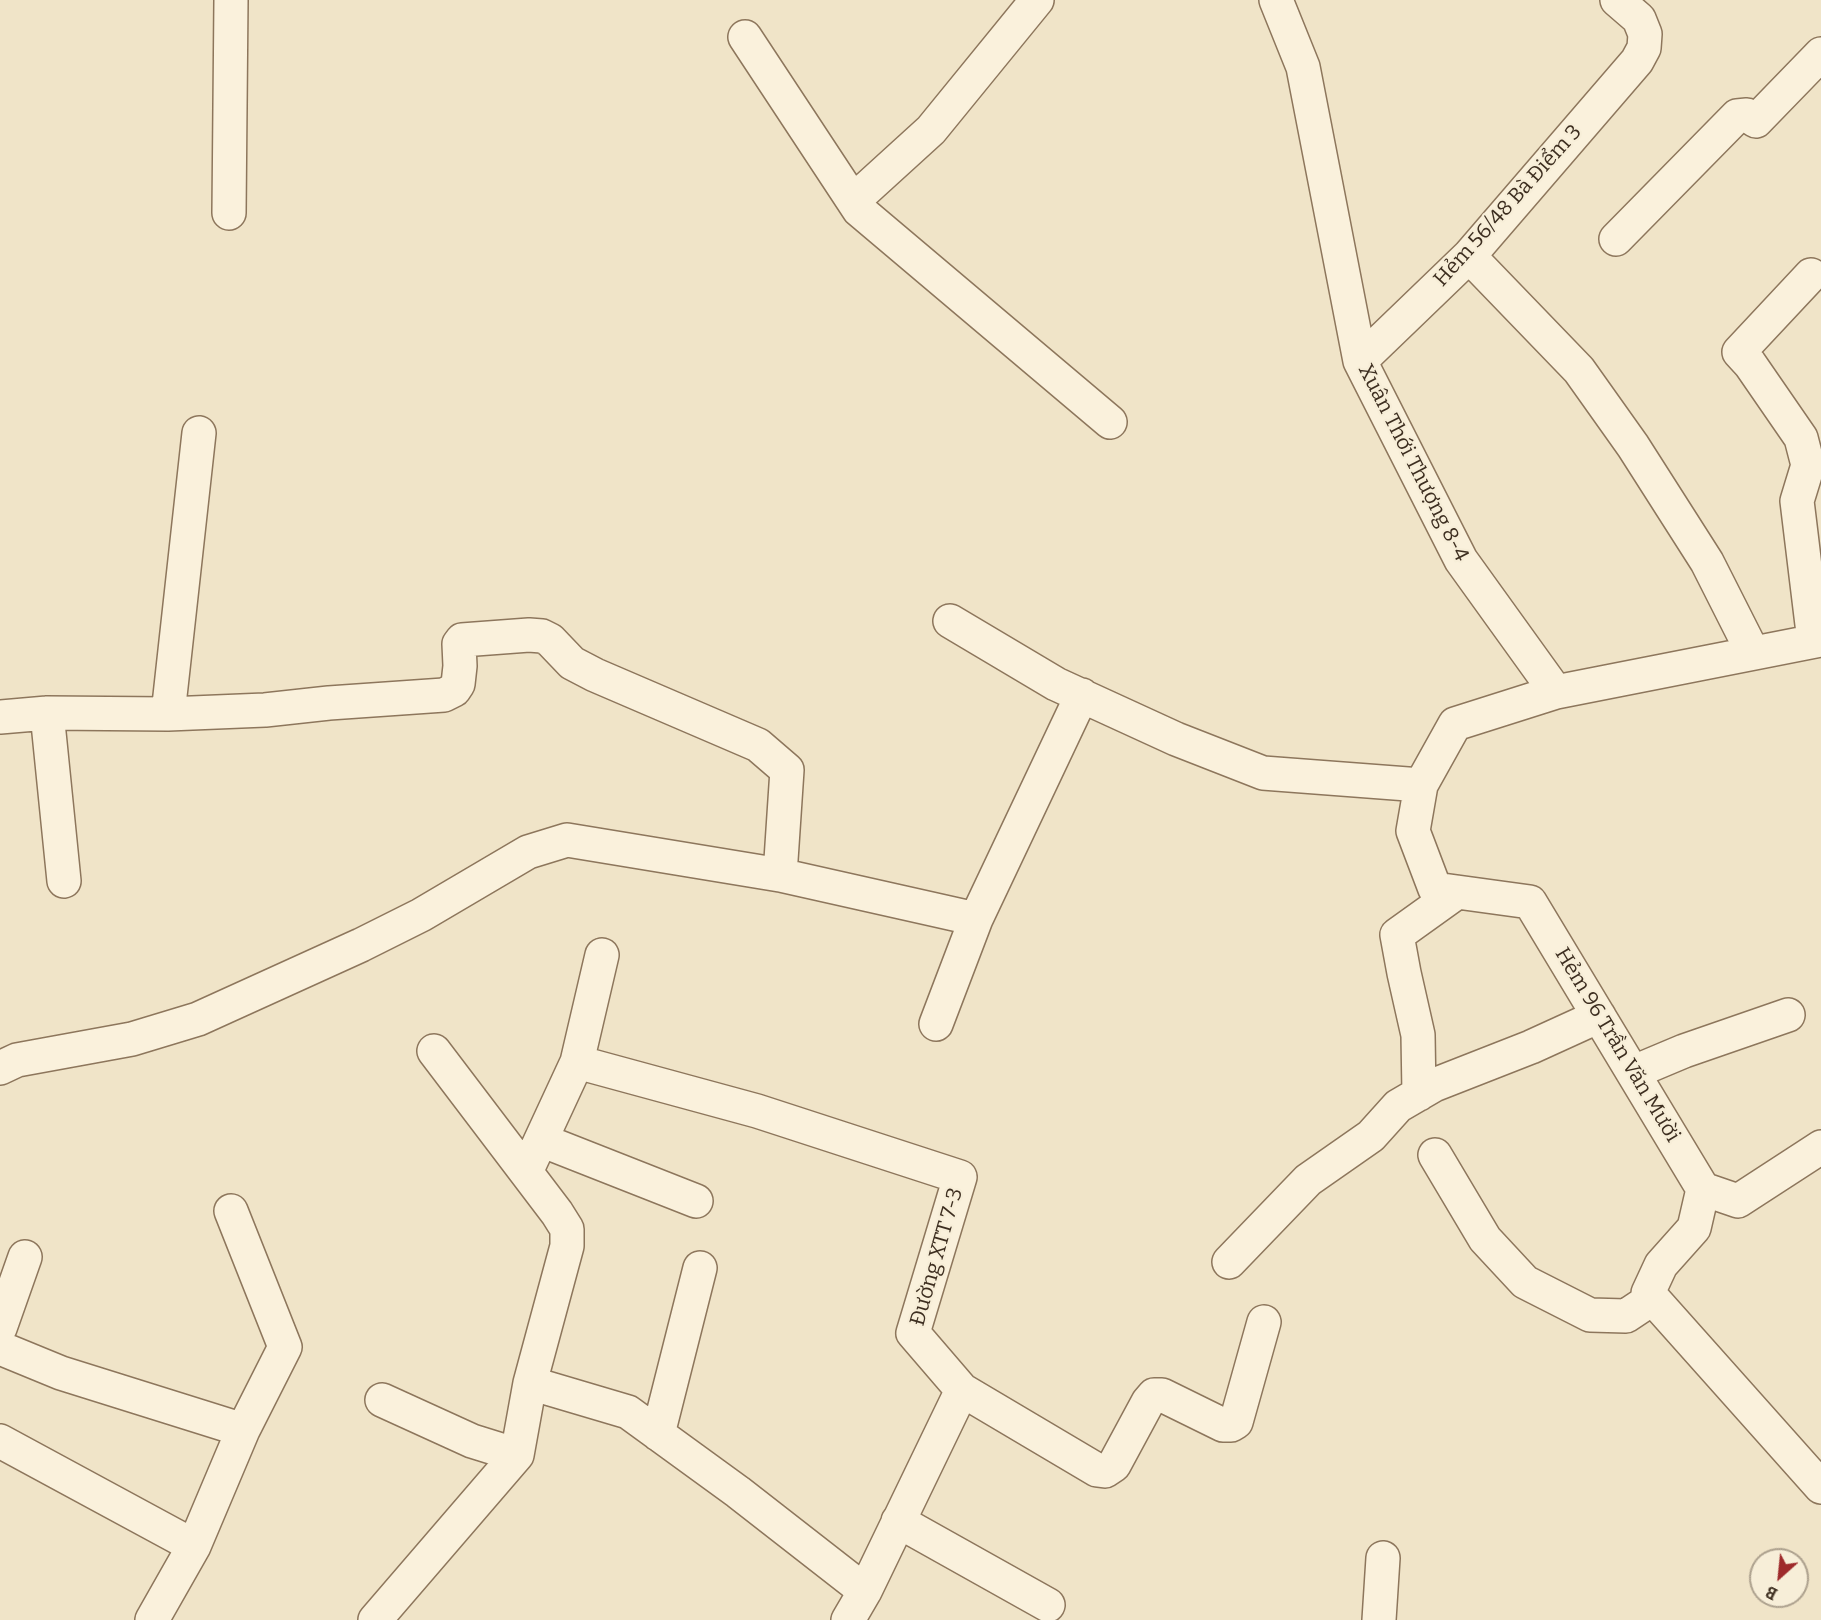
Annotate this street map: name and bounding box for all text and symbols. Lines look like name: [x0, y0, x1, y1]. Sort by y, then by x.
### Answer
street label: Hẻm 56/48 Bà Điểm 3: [1429, 120, 1587, 292]
street label: Xuân Thới Thượng 8-4: [1352, 360, 1474, 566]
street label: Hẻm 96 Trần Văn Mười: [1549, 943, 1685, 1147]
street label: Đường XTT 7-3: [905, 1185, 969, 1329]
north arrow: [1749, 1548, 1809, 1608]
text: B: [1763, 1582, 1780, 1604]

